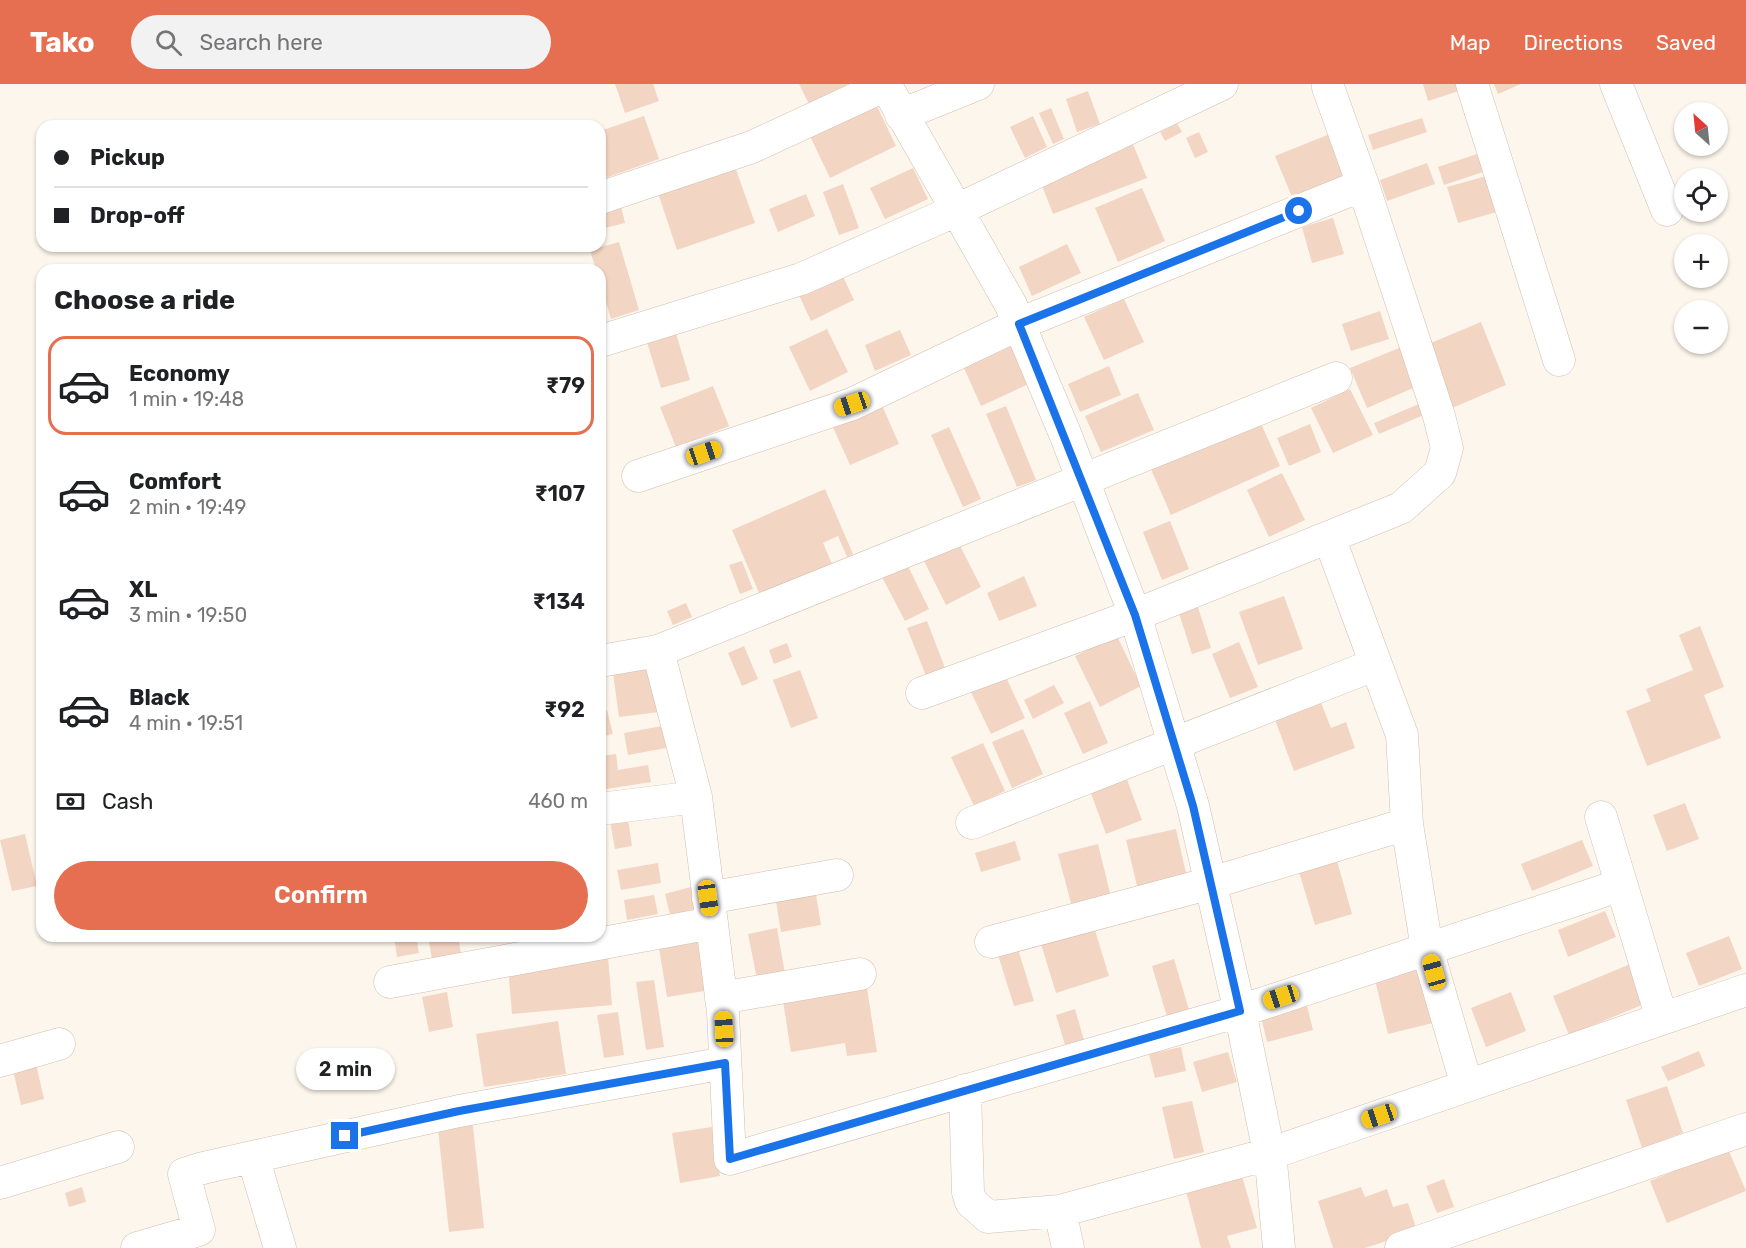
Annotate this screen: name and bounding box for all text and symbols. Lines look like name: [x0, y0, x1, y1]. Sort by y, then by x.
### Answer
search box: [131, 15, 551, 69]
text: Tako: [30, 26, 95, 59]
icon: search: [152, 26, 185, 59]
text: Search here: [200, 29, 323, 56]
text: Map: [1450, 30, 1491, 55]
text: Directions: [1524, 30, 1623, 55]
text: Saved: [1656, 30, 1716, 55]
north arrow: [1674, 102, 1728, 156]
map controls: [1674, 102, 1728, 354]
text: Pickup: [90, 144, 165, 171]
button: locate: [1674, 168, 1728, 222]
route start: [1285, 197, 1312, 224]
text: Drop-off: [90, 202, 185, 229]
button: +: [1674, 234, 1728, 288]
text: Choose a ride: [54, 284, 235, 316]
button: −: [1674, 300, 1728, 354]
icon: car: [57, 359, 111, 413]
text: Economy: [129, 360, 230, 387]
text: ₹79: [546, 372, 585, 399]
text: 1 min · 19:48: [129, 387, 244, 411]
car: [832, 390, 872, 418]
car: [684, 439, 724, 467]
icon: car: [57, 467, 111, 521]
text: Comfort: [129, 468, 221, 495]
text: ₹107: [534, 480, 585, 507]
text: 2 min · 19:49: [129, 495, 246, 519]
icon: car: [57, 575, 111, 629]
text: XL: [129, 576, 157, 603]
text: ₹134: [533, 588, 585, 615]
text: 3 min · 19:50: [129, 603, 247, 627]
icon: car: [57, 683, 111, 737]
text: Black: [129, 684, 190, 711]
text: ₹92: [544, 696, 585, 723]
text: 4 min · 19:51: [129, 711, 243, 735]
icon: cash: [54, 785, 87, 818]
text: Cash: [102, 788, 153, 815]
text: 460 m: [528, 789, 588, 813]
button: Confirm: [54, 861, 588, 930]
car: [697, 879, 719, 917]
car: [1420, 952, 1448, 992]
car: [1261, 983, 1301, 1011]
car: [714, 1011, 734, 1047]
callout: 2 min: [296, 1049, 394, 1091]
text: 2 min: [319, 1057, 372, 1081]
car: [1359, 1102, 1399, 1130]
route end: [331, 1122, 358, 1149]

